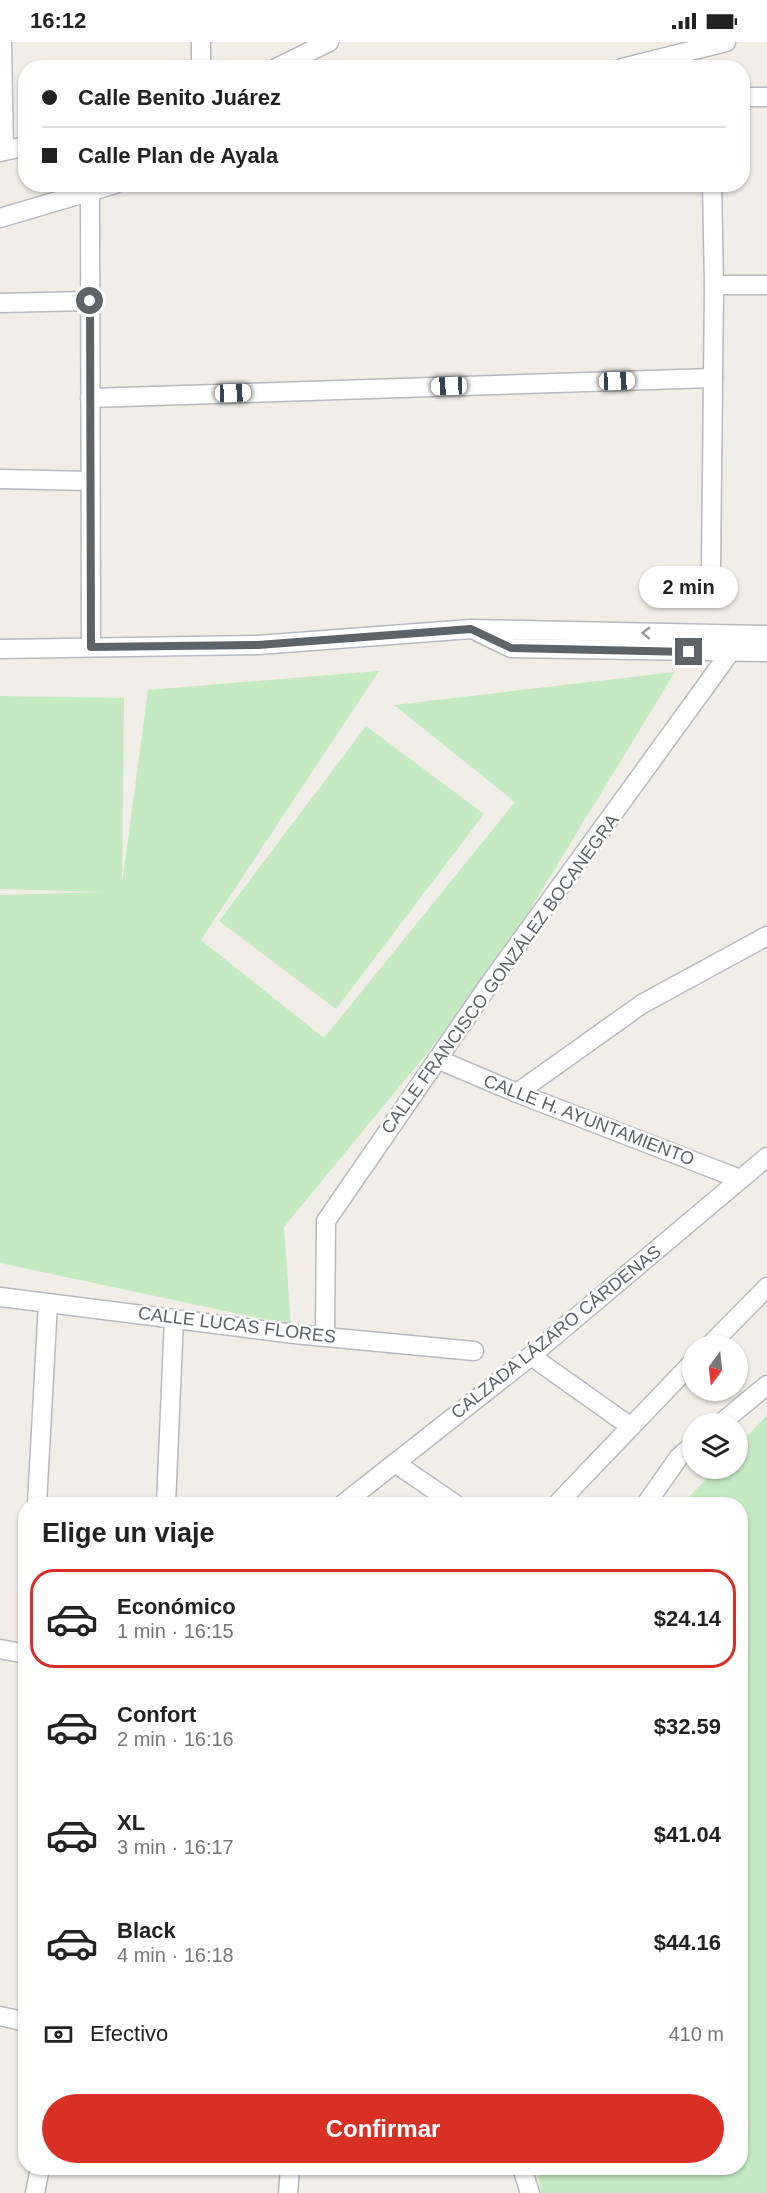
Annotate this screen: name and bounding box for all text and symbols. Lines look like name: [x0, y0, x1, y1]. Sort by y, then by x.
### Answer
text: 16:12: [30, 8, 86, 33]
text: Calle Benito Juárez: [78, 85, 281, 110]
text: Calle Plan de Ayala: [78, 143, 278, 168]
route start: [76, 287, 103, 314]
car: [599, 371, 635, 391]
car: [431, 376, 467, 396]
car: [215, 383, 251, 403]
callout: 2 min: [640, 565, 738, 607]
text: 2 min: [662, 576, 715, 598]
one-way arrow: [641, 627, 650, 640]
route end: [675, 638, 702, 665]
street label: CALLE FRANCISCO GONZÁLEZ BOCANEGRA: [377, 810, 623, 1138]
street label: CALLE H. AYUNTAMIENTO: [481, 1071, 697, 1169]
street label: CALZADA LÁZARO CÁRDENAS: [447, 1241, 665, 1423]
street label: CALLE LUCAS FLORES: [137, 1303, 337, 1347]
north arrow: [682, 1335, 748, 1401]
map controls: [682, 1335, 748, 1479]
button: layers: [682, 1413, 748, 1479]
text: Elige un viaje: [42, 1518, 215, 1548]
icon: car: [45, 1592, 99, 1646]
text: Económico: [117, 1594, 236, 1619]
text: $24.14: [654, 1606, 721, 1631]
text: 1 min · 16:15: [117, 1620, 234, 1642]
icon: car: [45, 1700, 99, 1754]
text: Confort: [117, 1702, 196, 1727]
text: $32.59: [654, 1714, 721, 1739]
text: 2 min · 16:16: [117, 1728, 234, 1750]
icon: car: [45, 1808, 99, 1862]
text: XL: [117, 1810, 145, 1835]
text: $41.04: [654, 1822, 721, 1847]
text: 3 min · 16:17: [117, 1836, 234, 1858]
icon: car: [45, 1916, 99, 1970]
text: Black: [117, 1918, 176, 1943]
text: $44.16: [654, 1930, 721, 1955]
text: 4 min · 16:18: [117, 1944, 234, 1966]
icon: cash: [42, 2018, 75, 2051]
text: Efectivo: [90, 2021, 168, 2046]
text: 410 m: [668, 2023, 724, 2045]
button: Confirmar: [42, 2094, 724, 2163]

